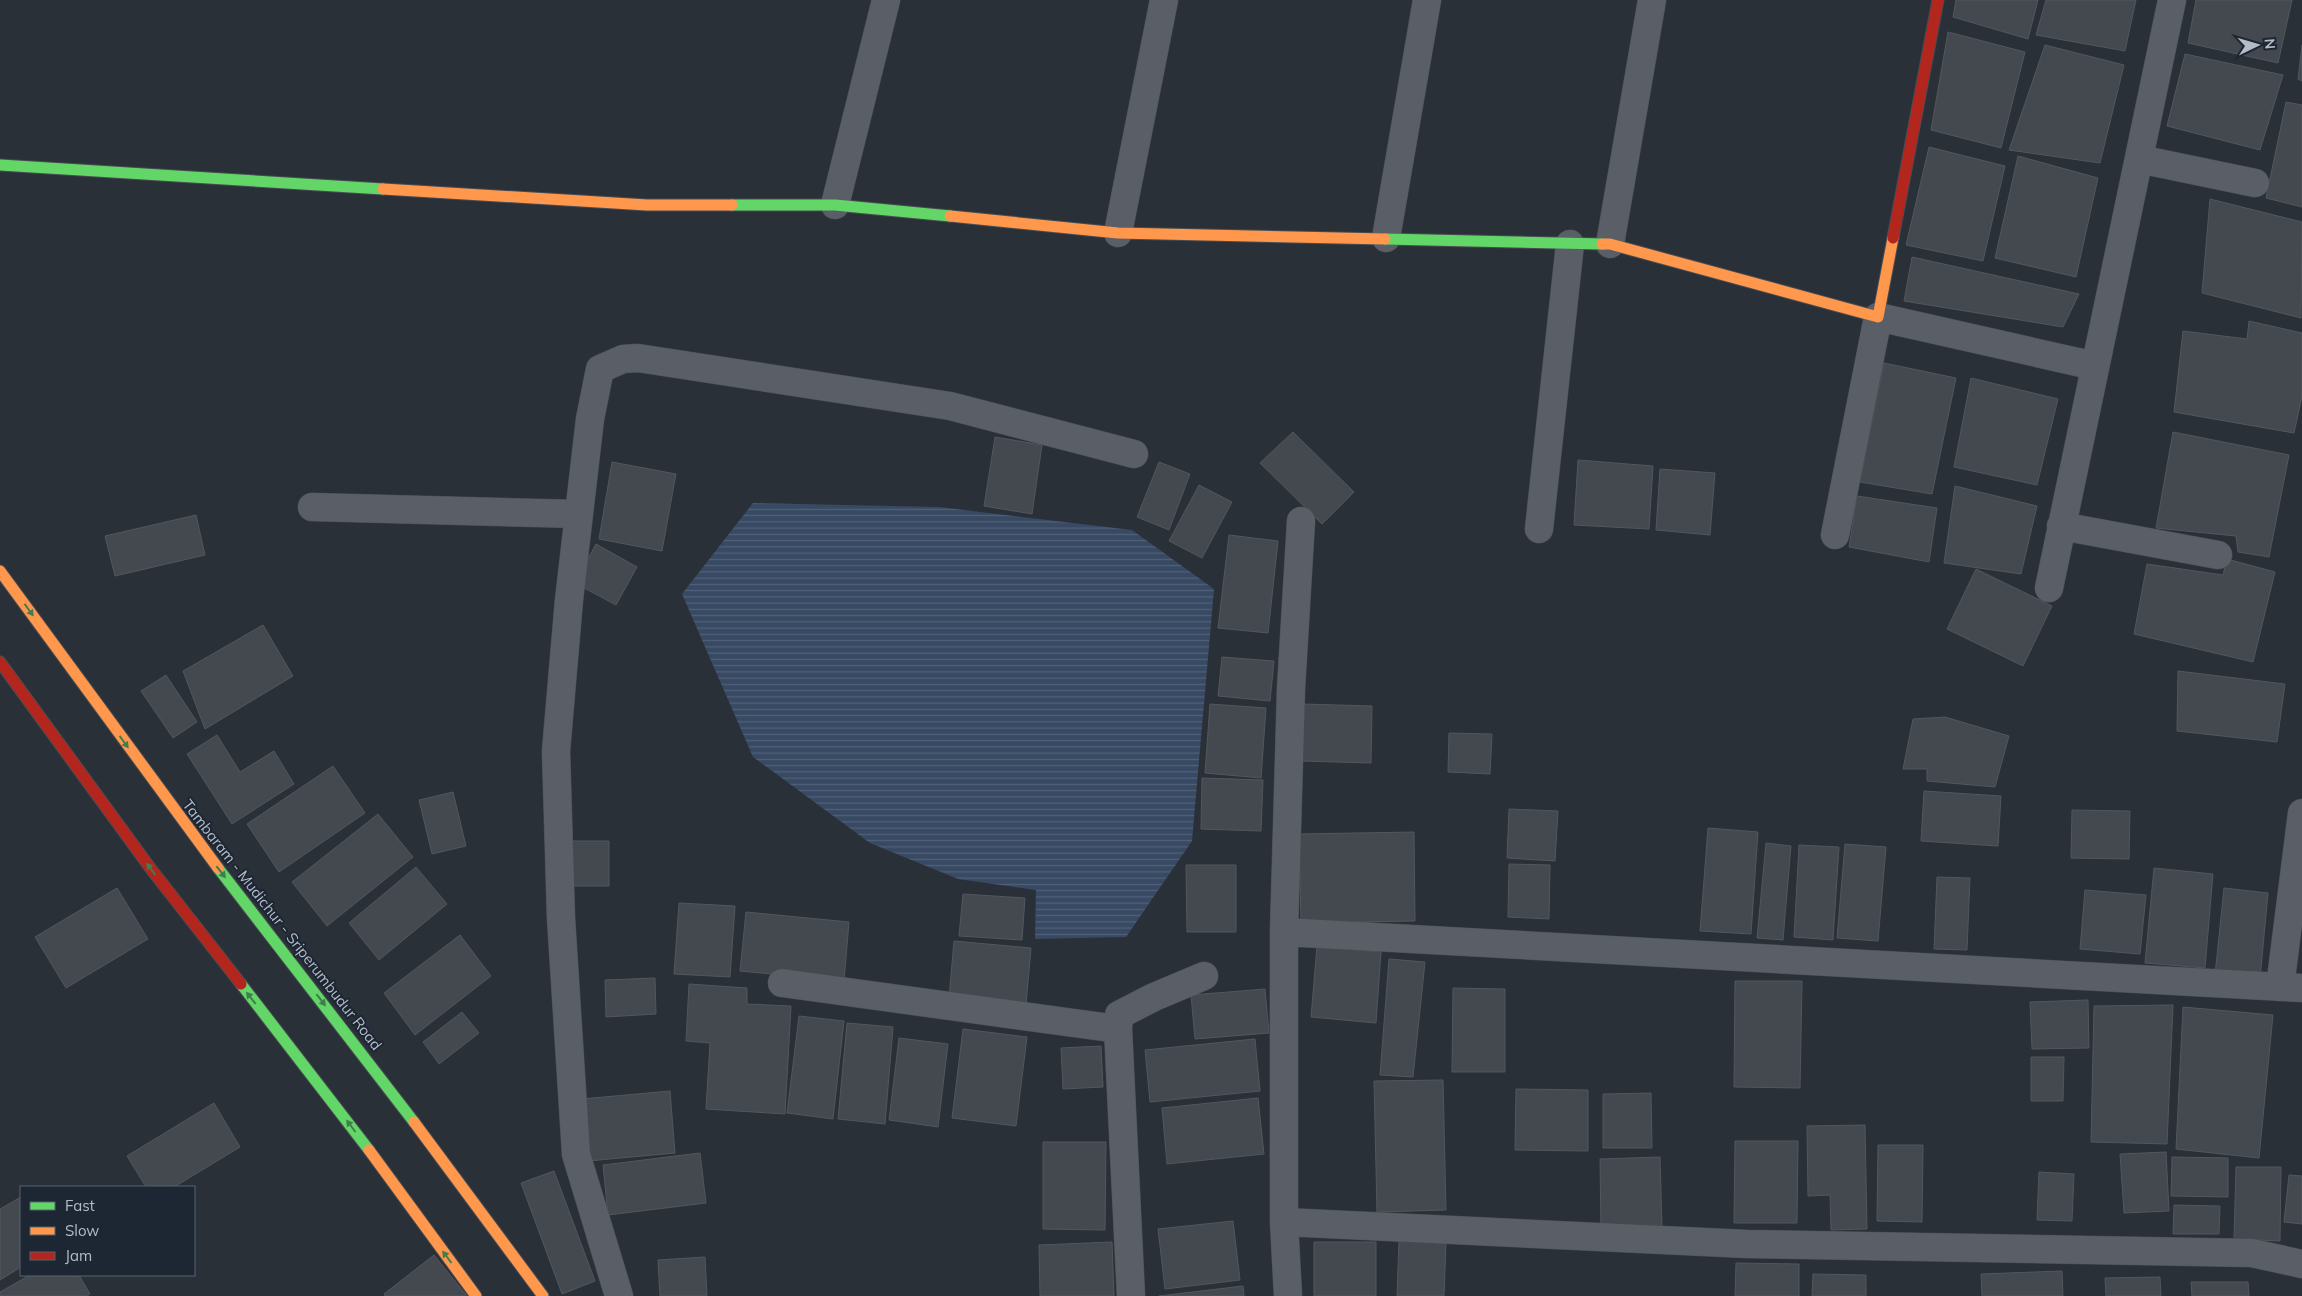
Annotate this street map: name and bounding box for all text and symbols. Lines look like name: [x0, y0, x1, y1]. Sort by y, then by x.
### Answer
north arrow: [2232, 20, 2282, 70]
text: N: [2261, 38, 2279, 50]
one-way arrow: [24, 603, 34, 617]
one-way arrow: [119, 735, 129, 749]
street label: Tambaram - Mudichur - Sriperumbudur Road: [179, 796, 386, 1054]
one-way arrow: [146, 863, 157, 876]
one-way arrow: [216, 865, 226, 879]
one-way arrow: [246, 992, 257, 1005]
one-way arrow: [316, 994, 326, 1007]
one-way arrow: [346, 1119, 356, 1133]
legend: [20, 1186, 195, 1276]
text: Fast: [65, 1196, 95, 1215]
text: Slow: [65, 1221, 99, 1240]
text: Jam: [65, 1246, 92, 1265]
one-way arrow: [442, 1251, 453, 1264]

